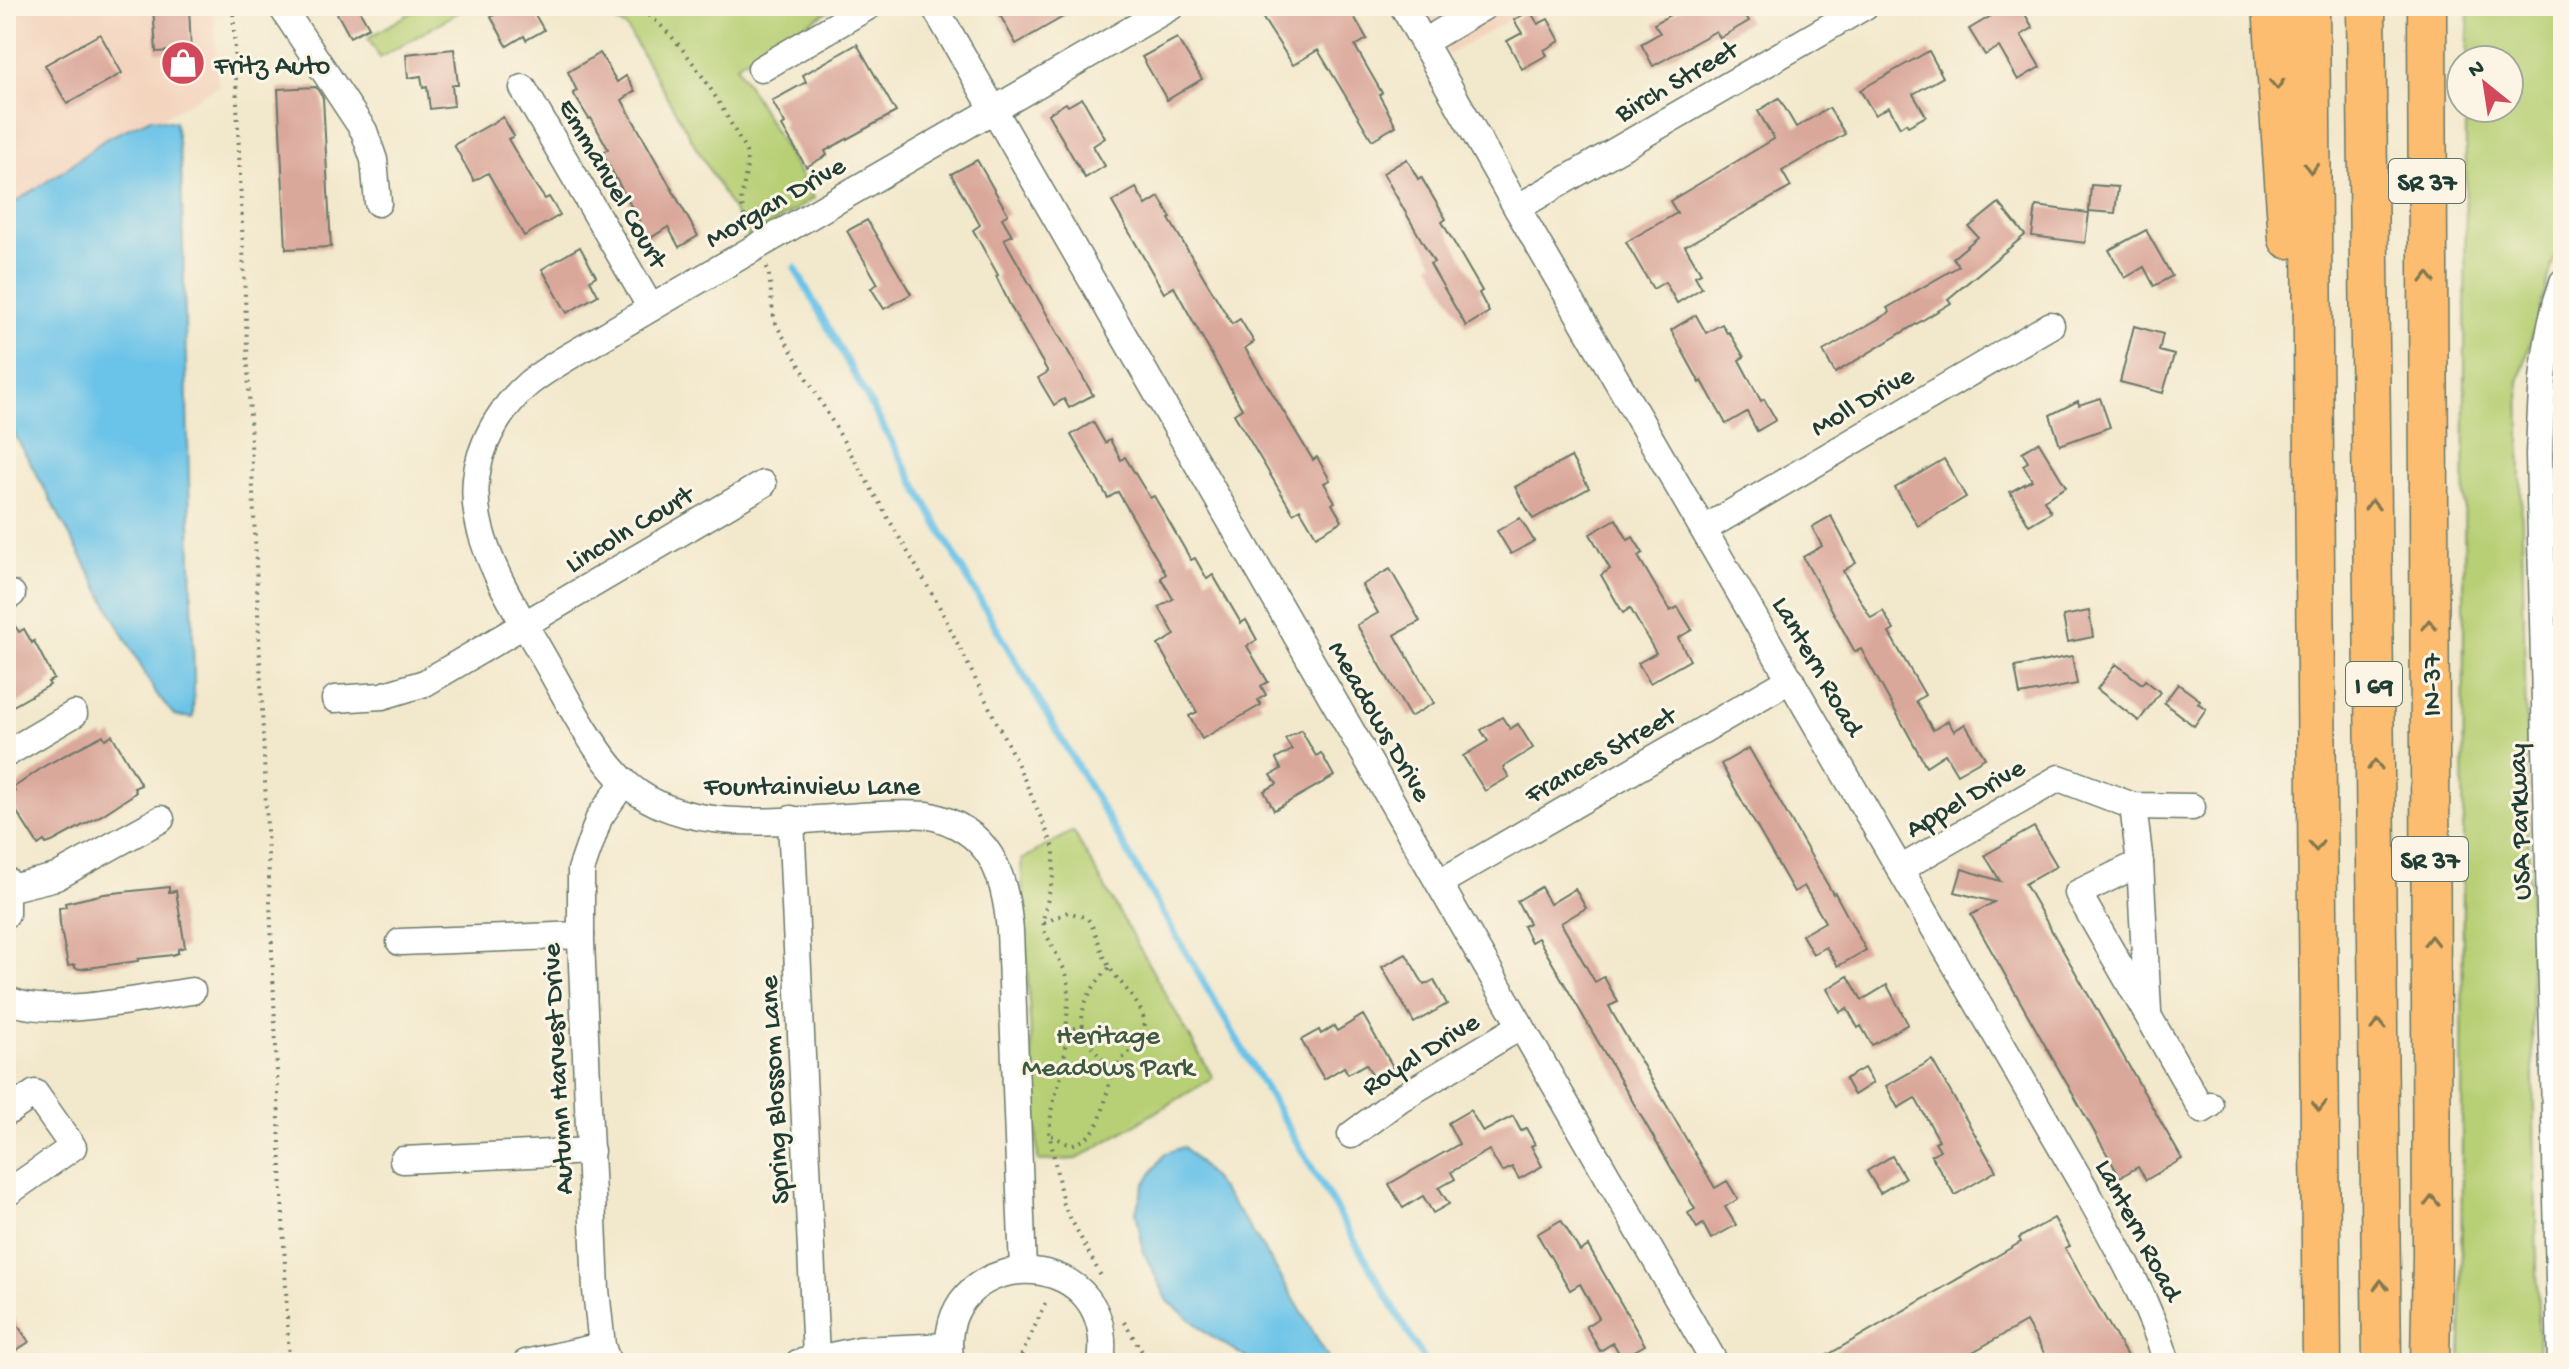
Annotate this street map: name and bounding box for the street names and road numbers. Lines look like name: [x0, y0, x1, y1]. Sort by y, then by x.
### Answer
street label: Birch Street: [1609, 33, 1747, 132]
street label: Emmanuel Court: [549, 93, 674, 277]
street label: Morgan Drive: [700, 150, 853, 257]
road number: SR 37: [2389, 159, 2465, 203]
street label: Moll Drive: [1806, 360, 1921, 446]
street label: Lincoln Court: [560, 478, 703, 582]
street label: Lantern Road: [1763, 591, 1871, 745]
street label: Meadows Drive: [1319, 636, 1438, 809]
street label: IN-37: [2418, 652, 2451, 716]
road number: I 69: [2346, 662, 2402, 706]
street label: Frances Street: [1519, 699, 1685, 814]
street label: USA Parkway: [2502, 743, 2541, 901]
street label: Appel Drive: [1901, 752, 2032, 847]
street label: Fountainview Lane: [703, 772, 921, 805]
road number: SR 37: [2392, 837, 2468, 881]
street label: Autumn Harvest Drive: [536, 942, 583, 1195]
street label: Spring Blossom Lane: [754, 974, 799, 1205]
street label: Royal Drive: [1357, 1006, 1487, 1105]
street label: Lantern Road: [2086, 1155, 2189, 1310]

